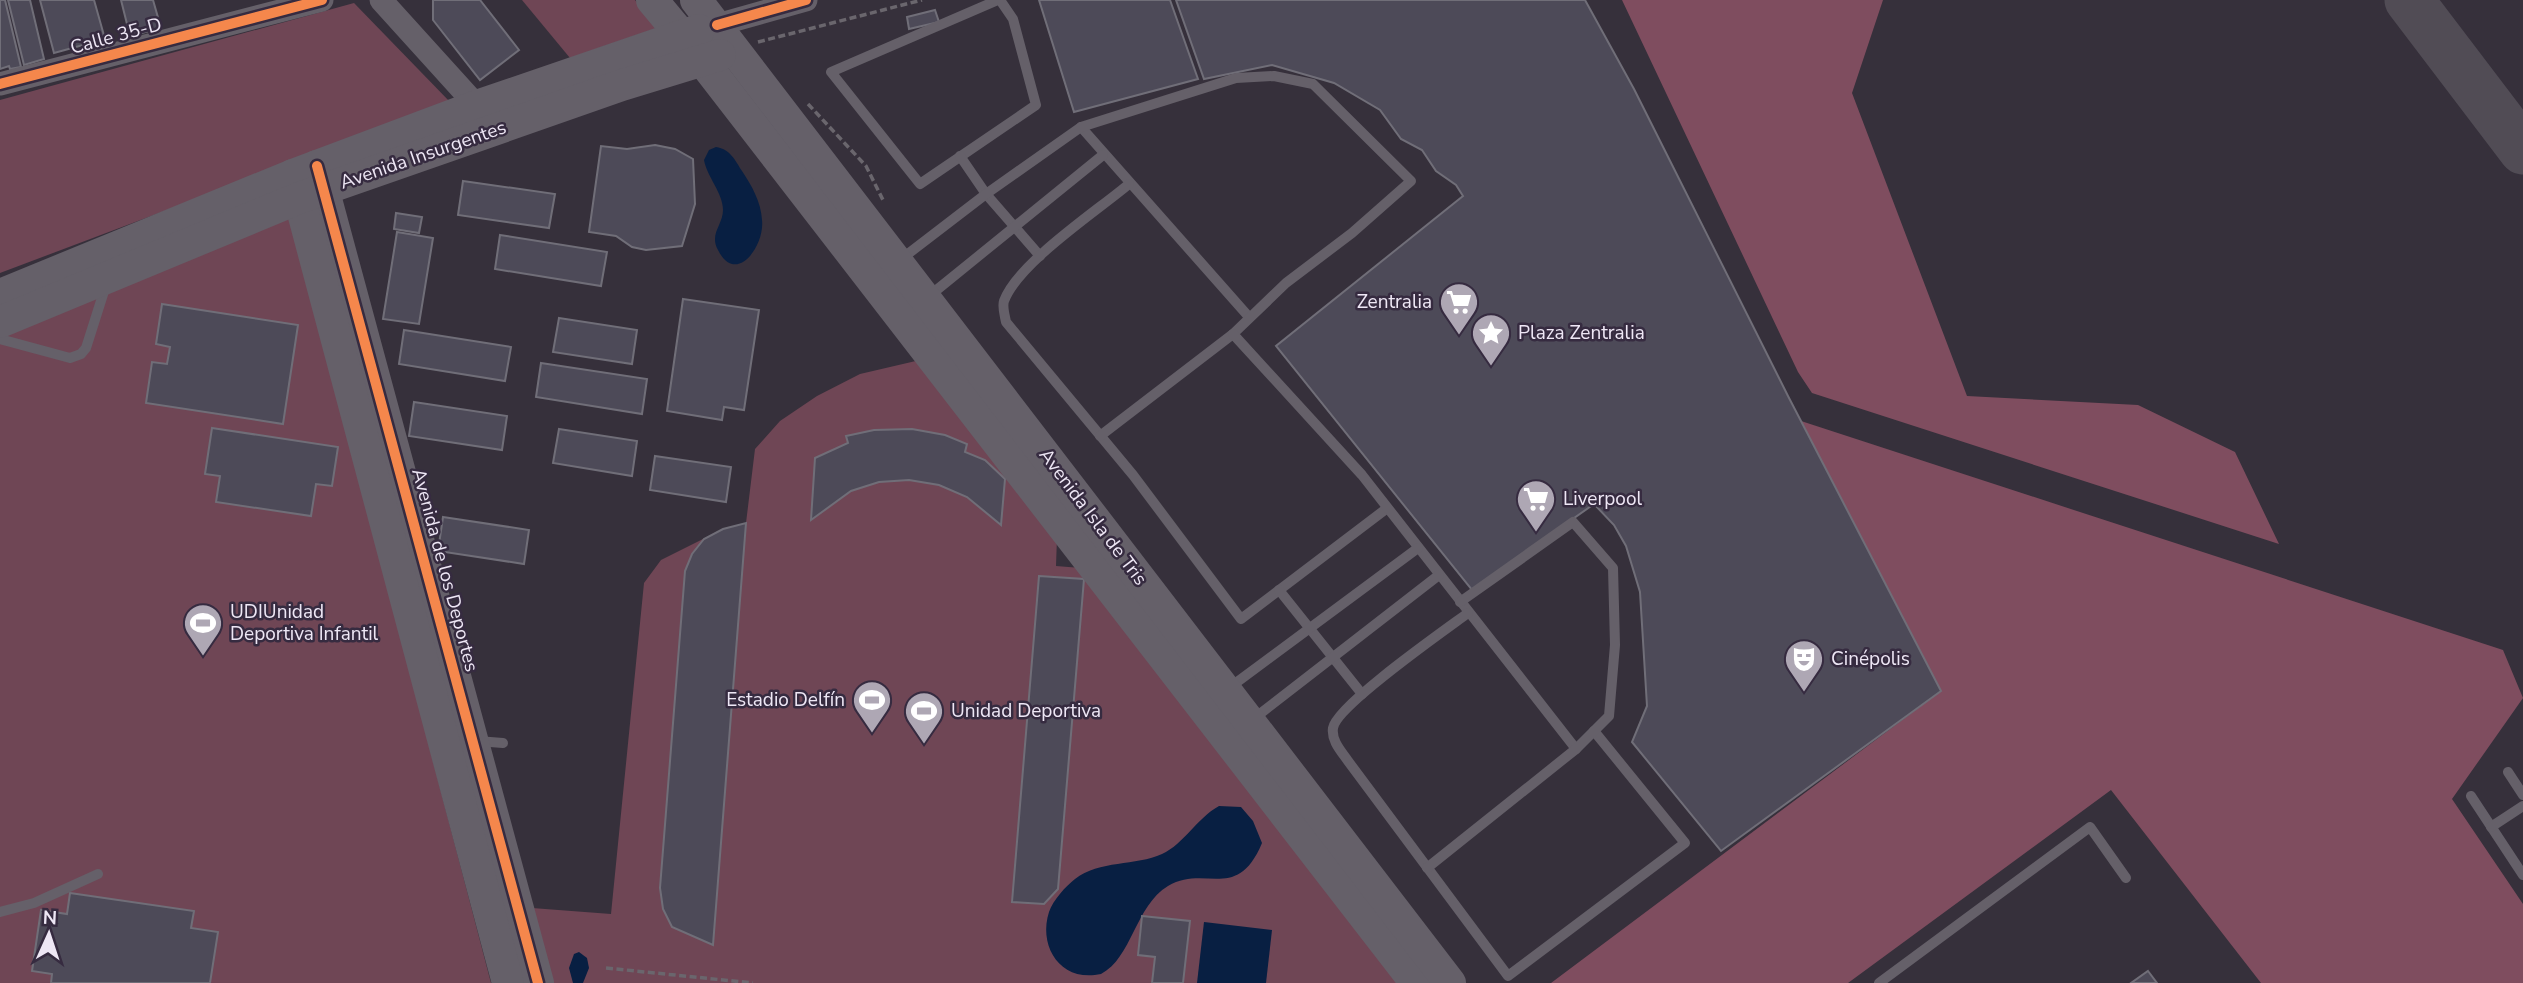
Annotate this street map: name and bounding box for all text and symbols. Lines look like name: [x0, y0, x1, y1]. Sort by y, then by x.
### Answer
street label: Calle 35-D: [67, 11, 165, 61]
street label: Avenida Insurgentes: [336, 114, 510, 196]
supermarket icon: Zentralia: [1438, 281, 1480, 336]
place label: Zentralia: [1357, 289, 1432, 315]
place icon: Plaza Zentralia: [1470, 312, 1512, 367]
place label: Plaza Zentralia: [1518, 320, 1645, 346]
street label: Avenida Isla de Tris: [1033, 443, 1153, 591]
street label: Avenida de los Deportes: [405, 465, 485, 675]
supermarket icon: Liverpool: [1515, 478, 1557, 533]
place label: Liverpool: [1563, 486, 1642, 512]
place label: UDIUnidad Deportiva Infantil: [230, 599, 379, 647]
sports icon: UDIUnidad Deportiva Infantil: [182, 602, 224, 657]
theatre icon: Cinépolis: [1783, 638, 1825, 693]
place label: Cinépolis: [1831, 646, 1910, 672]
sports icon: Estadio Delfín: [851, 679, 893, 734]
place label: Estadio Delfín: [726, 687, 845, 713]
sports icon: Unidad Deportiva: [903, 690, 945, 745]
place label: Unidad Deportiva: [951, 698, 1101, 724]
north arrow: [14, 899, 84, 969]
text: N: [42, 905, 58, 931]

